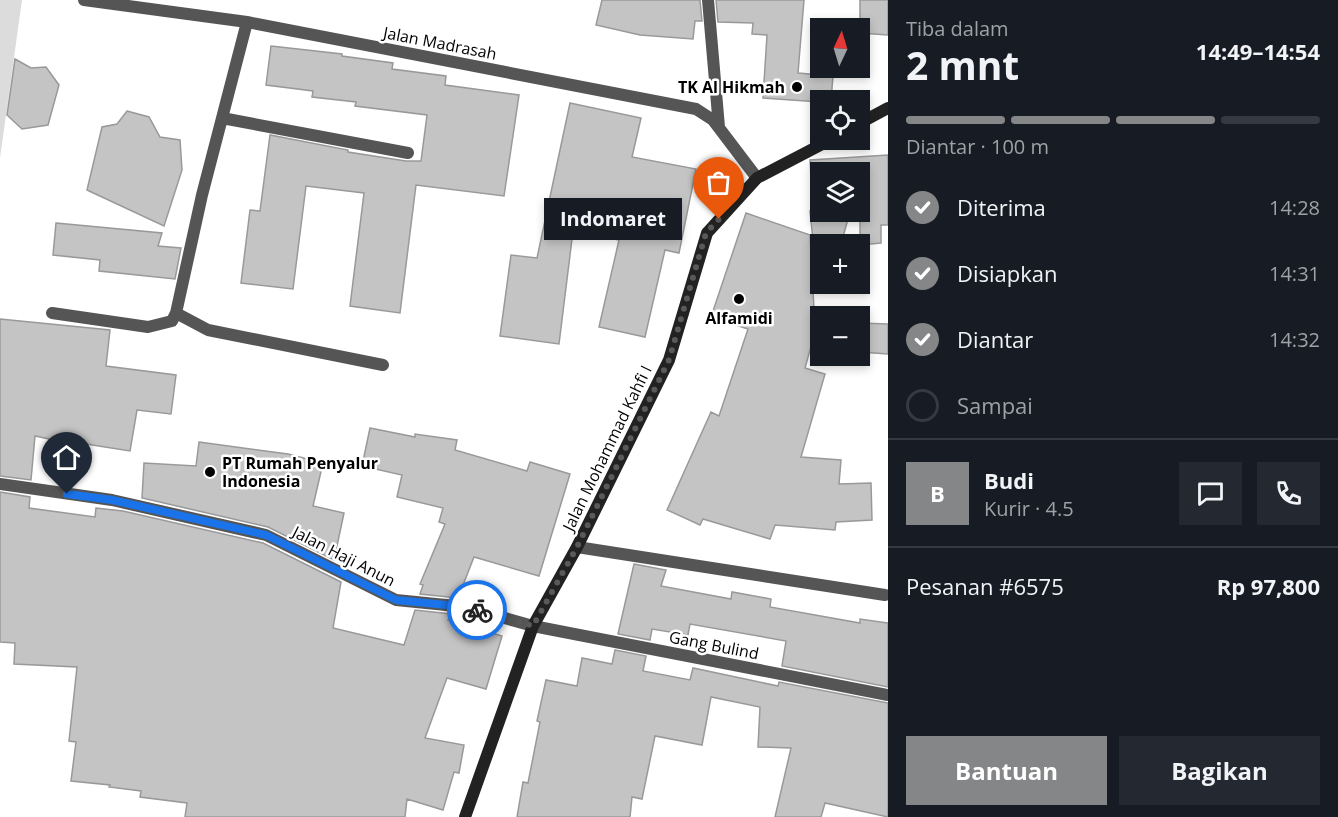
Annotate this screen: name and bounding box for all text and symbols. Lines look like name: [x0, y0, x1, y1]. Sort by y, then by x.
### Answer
text: Tiba dalam: [906, 15, 1009, 42]
north arrow: [810, 18, 870, 78]
map controls: [810, 18, 870, 366]
street label: Jalan Madrasah: [380, 21, 499, 65]
text: 14:49–14:54: [1196, 36, 1320, 66]
text: 2 mnt: [906, 38, 1019, 91]
place label: TK Al Hikmah: [678, 76, 785, 98]
marker: TK Al Hikmah: [790, 80, 804, 94]
button: locate: [810, 90, 870, 150]
text: Diantar · 100 m: [906, 133, 1049, 160]
pin: [693, 157, 744, 219]
button: layers: [810, 162, 870, 222]
icon: bag: [702, 166, 735, 199]
icon: check: [906, 191, 939, 224]
text: Diterima: [957, 192, 1046, 222]
text: 14:28: [1269, 194, 1320, 221]
callout: Indomaret: [545, 198, 683, 240]
text: Indomaret: [560, 205, 666, 232]
button: +: [810, 234, 870, 294]
icon: check: [906, 257, 939, 290]
text: Disiapkan: [957, 258, 1058, 288]
text: 14:31: [1269, 260, 1320, 287]
marker: Alfamidi: [732, 292, 746, 306]
button: −: [810, 306, 870, 366]
place label: Alfamidi: [705, 307, 773, 329]
icon: check: [906, 323, 939, 356]
text: Diantar: [957, 324, 1033, 354]
text: 14:32: [1269, 326, 1320, 353]
street label: Jalan Mohammad Kahfi I: [556, 361, 657, 536]
text: Sampai: [957, 390, 1033, 420]
pin: [41, 432, 92, 494]
icon: home: [50, 441, 83, 474]
place label: PT Rumah Penyalur Indonesia: [222, 452, 378, 492]
button: chat: [1179, 462, 1242, 525]
button: phone: [1257, 462, 1320, 525]
marker: PT Rumah Penyalur Indonesia: [203, 465, 217, 479]
text: Budi: [984, 465, 1034, 495]
text: B: [930, 478, 945, 508]
text: Kurir · 4.5: [984, 495, 1074, 522]
street label: Jalan Haji Anun: [287, 520, 399, 591]
text: Pesanan #6575: [906, 571, 1064, 601]
text: Rp 97,800: [1217, 571, 1320, 601]
courier: [447, 580, 507, 640]
icon: bike: [461, 594, 494, 627]
street label: Gang Bulind: [667, 626, 761, 664]
button: Bantuan: [906, 736, 1107, 805]
button: Bagikan: [1119, 736, 1320, 805]

